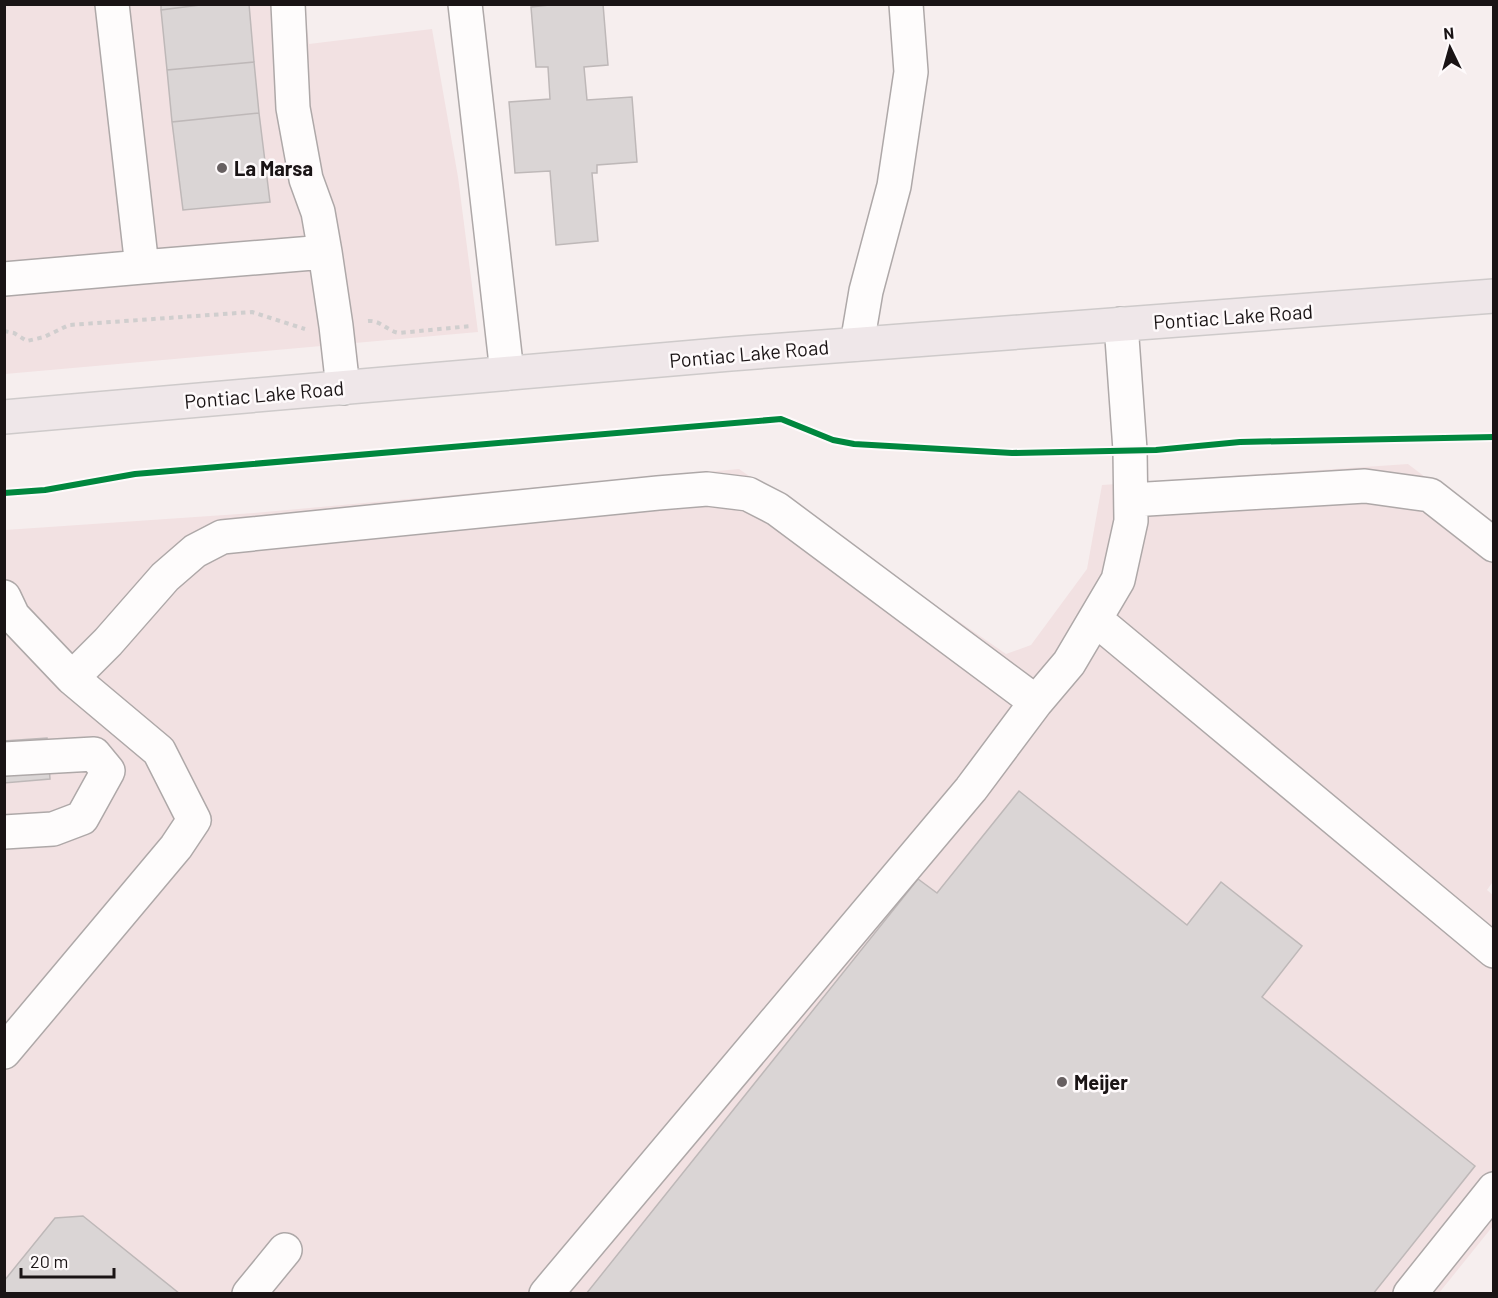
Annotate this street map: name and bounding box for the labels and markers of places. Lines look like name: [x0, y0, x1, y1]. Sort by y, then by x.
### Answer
place label: La Marsa: [234, 156, 313, 180]
marker: La Marsa: [215, 161, 229, 175]
place label: Meijer: [1074, 1070, 1128, 1094]
marker: Meijer: [1055, 1075, 1069, 1089]

